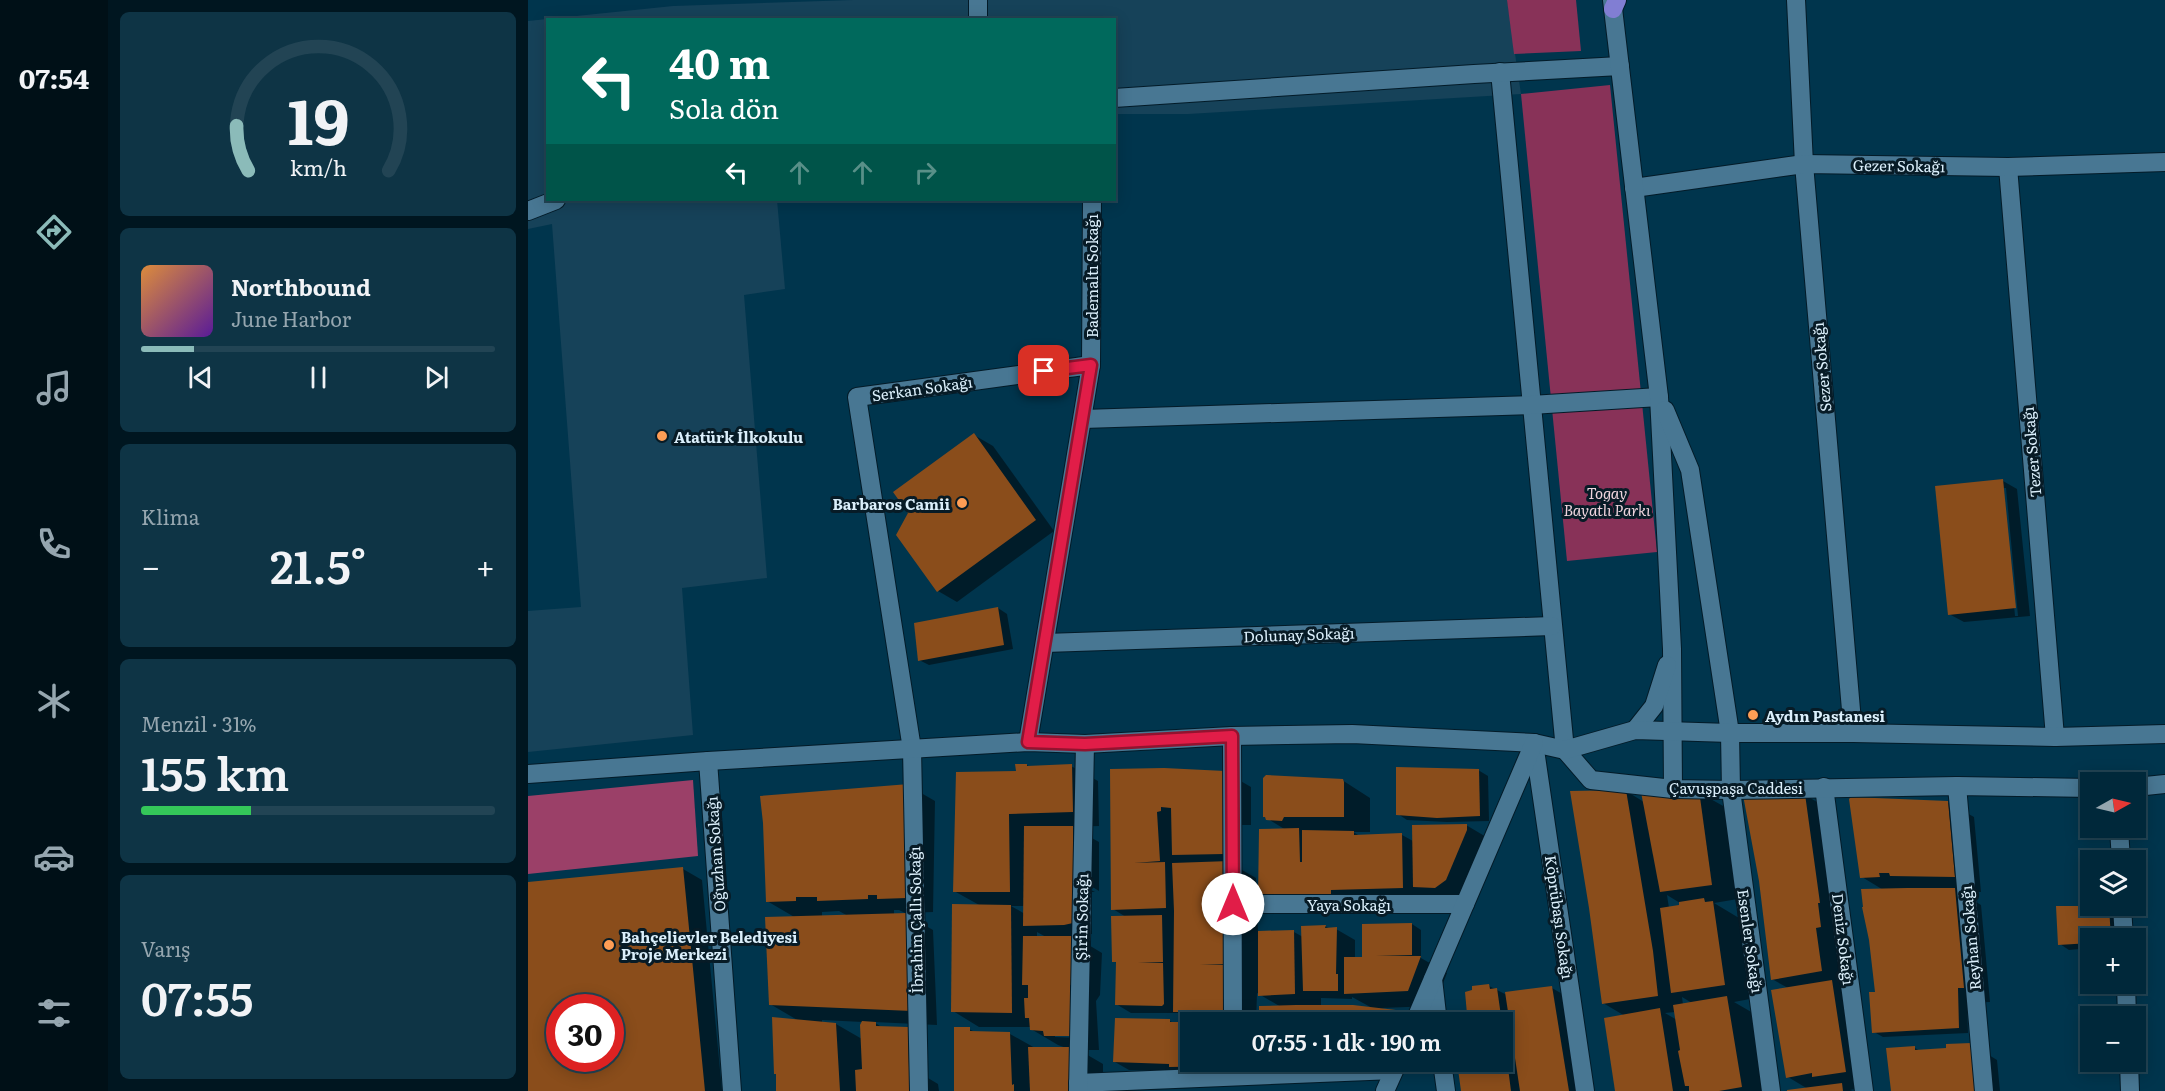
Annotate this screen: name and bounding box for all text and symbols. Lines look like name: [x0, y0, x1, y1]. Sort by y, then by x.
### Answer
text: 40 m: [669, 30, 770, 92]
icon: left: [570, 42, 648, 120]
text: 07:54: [19, 57, 89, 97]
text: 19: [287, 72, 349, 164]
text: Sola dön: [669, 87, 779, 127]
text: km/h: [289, 151, 347, 183]
street label: Gezer Sokağı: [1853, 153, 1945, 177]
icon: left: [720, 156, 753, 189]
icon: ahead: [783, 156, 816, 189]
icon: ahead: [846, 156, 879, 189]
icon: right: [909, 156, 942, 189]
icon: directions: [33, 211, 75, 253]
street label: Bademaltı Sokağı: [1080, 214, 1103, 338]
text: Northbound: [231, 270, 371, 303]
text: June Harbor: [231, 303, 351, 333]
street label: Sezer Sokağı: [1806, 321, 1836, 413]
pin: [1018, 345, 1069, 396]
icon: arrive: [1027, 354, 1060, 387]
icon: previous: [184, 361, 217, 394]
icon: pause: [302, 361, 335, 394]
icon: next: [420, 361, 453, 394]
icon: music: [33, 367, 75, 409]
street label: Serkan Sokağı: [870, 370, 974, 406]
street label: Tezer Sokağı: [2016, 406, 2046, 498]
place label: Atatürk İlkokulu: [674, 425, 803, 448]
marker: Atatürk İlkokulu: [655, 429, 669, 443]
park label: Togay Bayatlı Parkı: [1563, 481, 1651, 521]
place label: Barbaros Camii: [832, 492, 951, 515]
marker: Barbaros Camii: [955, 496, 969, 510]
text: Klima: [141, 501, 200, 531]
icon: phone: [33, 523, 75, 565]
text: 21.5°: [270, 531, 366, 598]
text: −: [141, 540, 160, 589]
text: +: [476, 540, 495, 589]
street label: Dolunay Sokağı: [1243, 621, 1355, 647]
icon: climate: [33, 680, 75, 722]
place label: Aydın Pastanesi: [1765, 704, 1885, 727]
text: Menzil · 31%: [141, 708, 257, 738]
marker: Aydın Pastanesi: [1746, 708, 1760, 722]
text: 155 km: [141, 738, 289, 805]
north arrow: [2080, 772, 2146, 838]
map controls: [2080, 772, 2146, 1072]
street label: Çavuşpaşa Caddesi: [1669, 776, 1803, 799]
street label: Oğuzhan Sokağı: [699, 796, 731, 912]
icon: car: [33, 836, 75, 878]
street label: İbrahim Çallı Sokağı: [902, 846, 928, 994]
button: layers: [2080, 850, 2146, 916]
street label: Köprübaşı Sokağı: [1540, 854, 1580, 980]
position arrow: [1201, 872, 1265, 936]
street label: Şirin Sokağı: [1069, 873, 1093, 961]
street label: Reyhan Sokağı: [1954, 885, 1986, 991]
street label: Esenler Sokağı: [1732, 888, 1770, 994]
street label: Deniz Sokağı: [1827, 892, 1861, 986]
street label: Yaya Sokağı: [1307, 893, 1391, 916]
place label: Bahçelievler Belediyesi Proje Merkezi: [621, 925, 798, 965]
button: +: [2080, 928, 2146, 994]
text: Varış: [141, 933, 190, 963]
marker: Bahçelievler Belediyesi Proje Merkezi: [602, 938, 616, 952]
text: 07:55: [141, 963, 253, 1030]
icon: filters: [33, 992, 75, 1034]
speed limit sign: 30: [546, 994, 624, 1072]
button: −: [2080, 1006, 2146, 1072]
text: 07:55 · 1 dk · 190 m: [1252, 1025, 1441, 1058]

